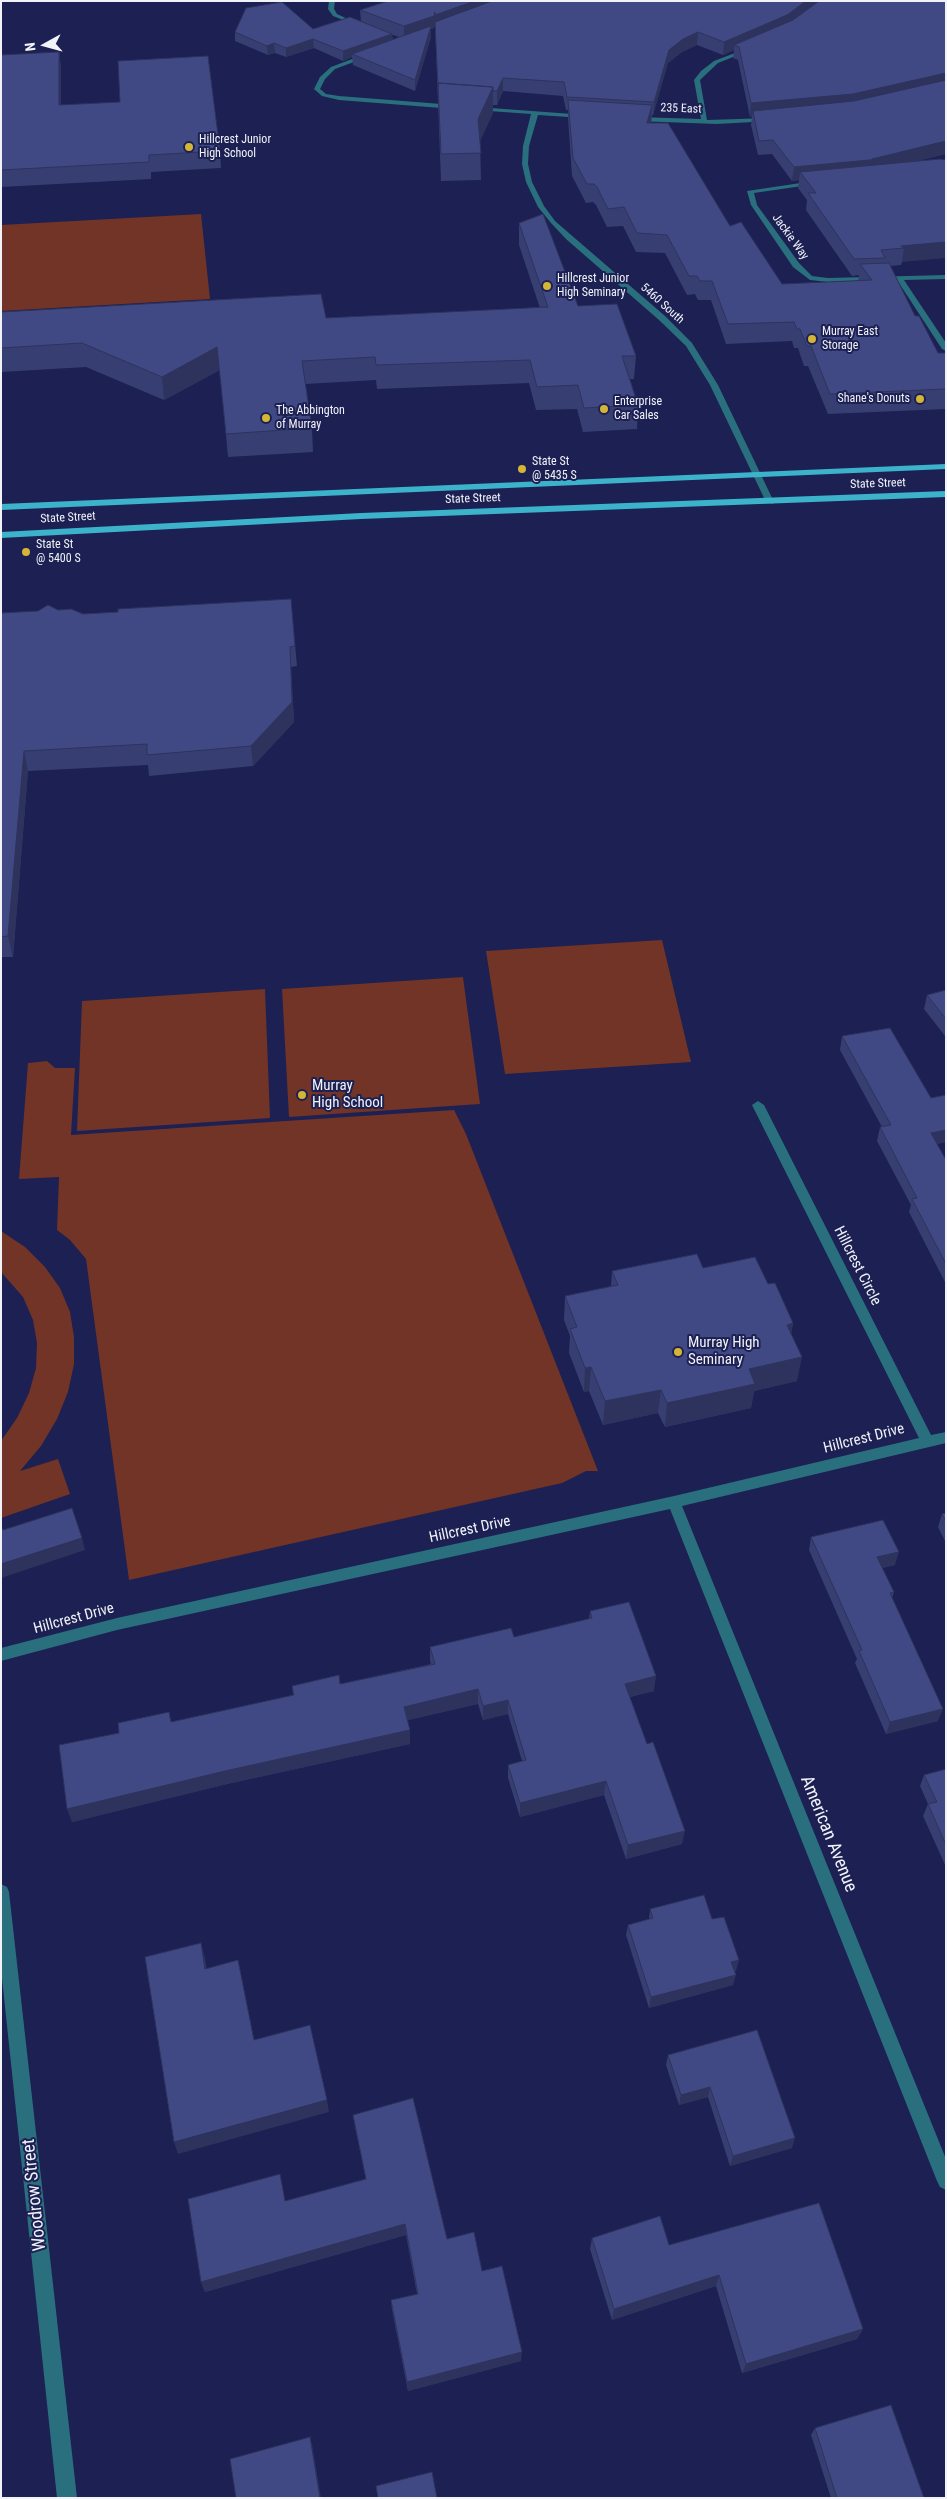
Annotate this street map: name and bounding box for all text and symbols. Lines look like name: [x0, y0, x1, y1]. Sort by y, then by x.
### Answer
north arrow: [20, 20, 70, 70]
text: N: [22, 42, 39, 52]
street label: 235 East: [660, 101, 702, 117]
place label: Hillcrest Junior High School: [199, 133, 271, 161]
marker: Hillcrest Junior High School: [183, 141, 195, 153]
street label: Jackie Way: [769, 211, 811, 263]
place label: Hillcrest Junior High Seminary: [557, 272, 629, 300]
marker: Hillcrest Junior High Seminary: [541, 280, 553, 292]
street label: 5460 South: [637, 281, 687, 327]
place label: Murray East Storage: [822, 325, 878, 353]
marker: Murray East Storage: [806, 333, 818, 345]
place label: Shane's Donuts: [838, 392, 910, 406]
marker: Shane's Donuts: [914, 393, 926, 405]
place label: Enterprise Car Sales: [614, 395, 662, 423]
marker: Enterprise Car Sales: [598, 403, 610, 415]
place label: The Abbington of Murray: [276, 404, 345, 432]
marker: The Abbington of Murray: [260, 412, 272, 424]
place label: State St @ 5435 S: [532, 455, 577, 483]
marker: State St @ 5435 S: [516, 463, 528, 475]
street label: State Street: [850, 476, 906, 492]
street label: State Street: [445, 491, 501, 507]
street label: State Street: [40, 509, 96, 527]
place label: State St @ 5400 S: [36, 538, 81, 566]
marker: State St @ 5400 S: [20, 546, 32, 558]
place label: Murray High School: [312, 1077, 383, 1112]
marker: Murray High School: [296, 1089, 308, 1101]
street label: Hillcrest Circle: [829, 1223, 885, 1309]
place label: Murray High Seminary: [688, 1334, 760, 1369]
marker: Murray High Seminary: [672, 1346, 684, 1358]
street label: Hillcrest Drive: [822, 1420, 906, 1458]
street label: Hillcrest Drive: [428, 1513, 512, 1547]
street label: Hillcrest Drive: [32, 1600, 116, 1638]
street label: American Avenue: [795, 1773, 861, 1895]
street label: Woodrow Street: [18, 2138, 52, 2252]

